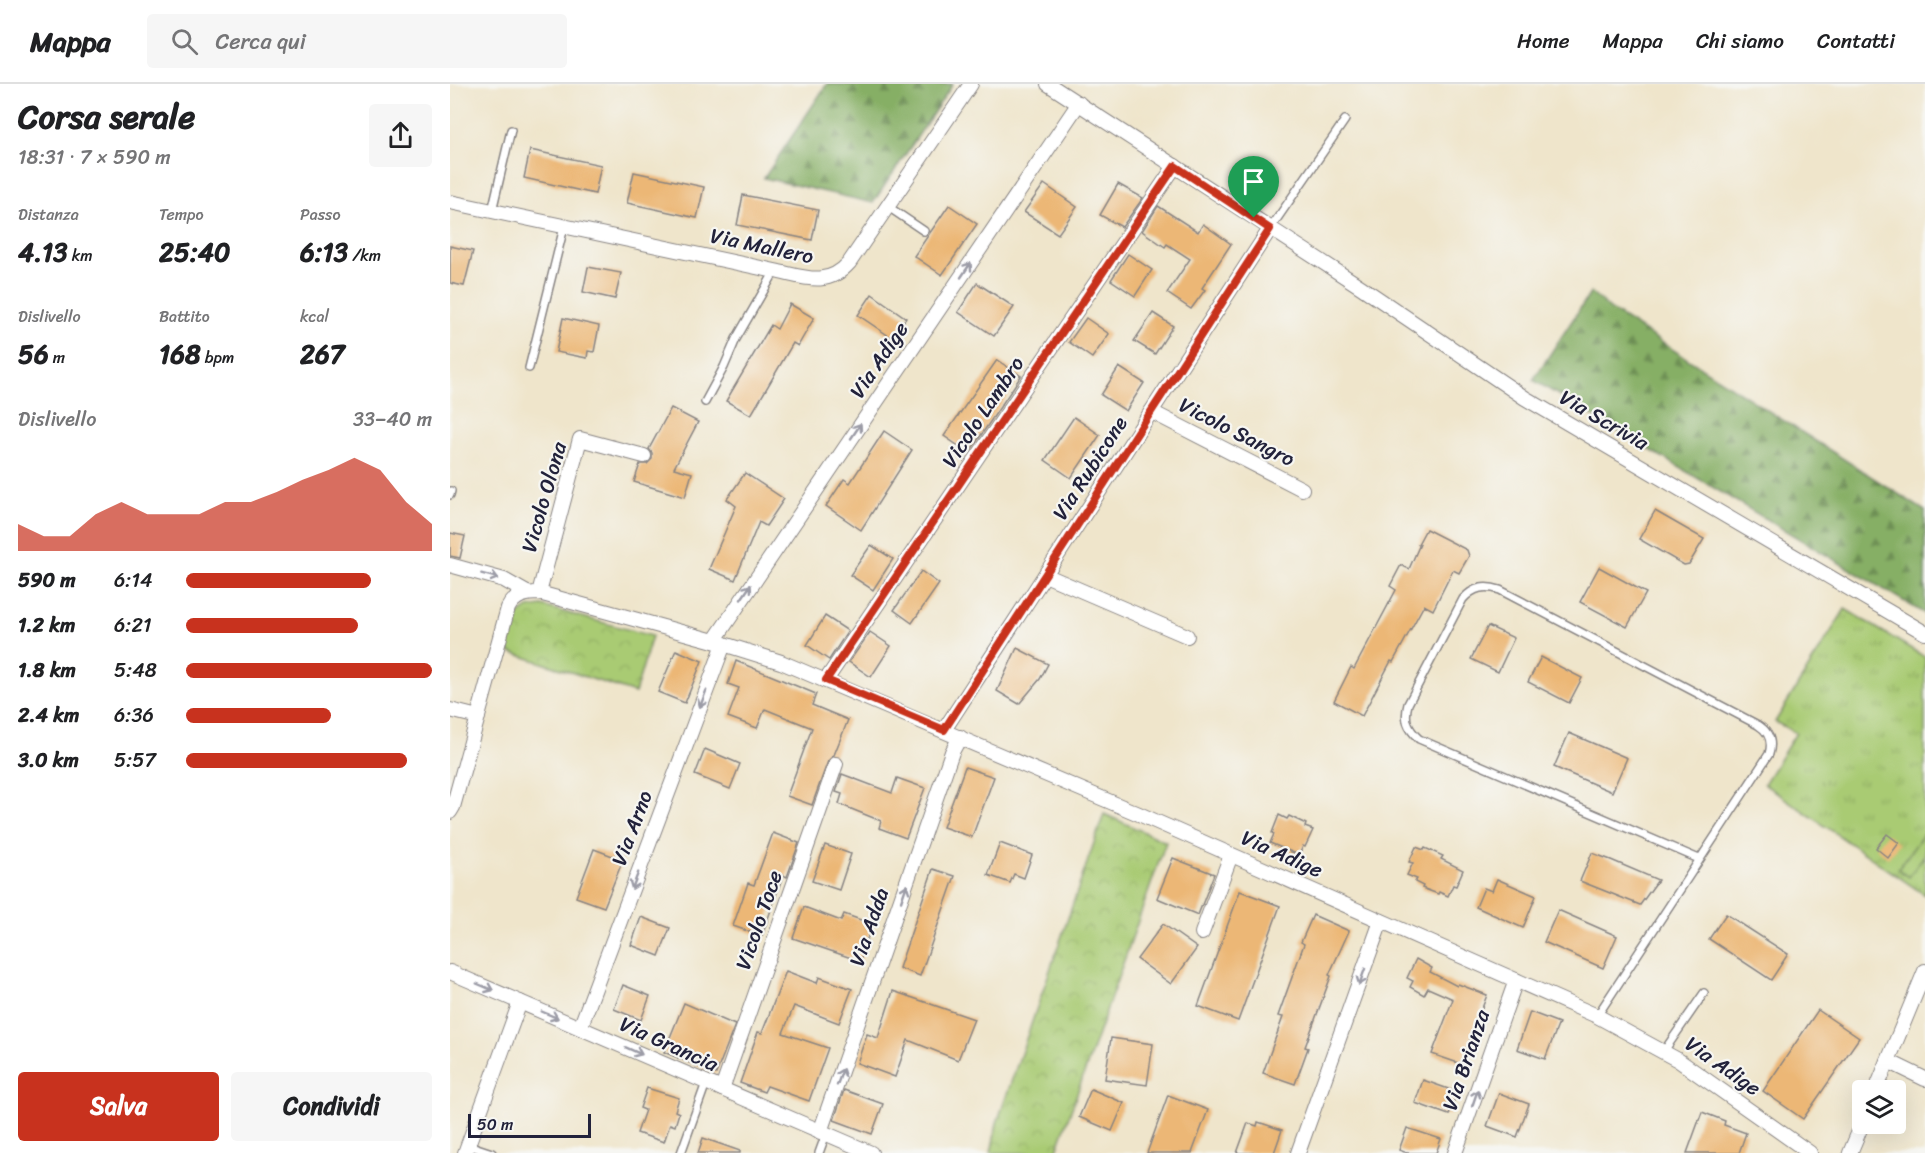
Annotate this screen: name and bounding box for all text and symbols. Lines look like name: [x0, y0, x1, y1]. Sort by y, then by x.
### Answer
search box: [147, 14, 567, 68]
text: Mappa: [30, 17, 111, 66]
text: Cerca qui: [216, 22, 306, 61]
text: Home: [1517, 22, 1569, 60]
text: Mappa: [1602, 22, 1663, 60]
text: Chi siamo: [1696, 22, 1784, 60]
text: Contatti: [1817, 22, 1895, 60]
icon: search: [168, 25, 201, 58]
text: Corsa serale: [18, 88, 195, 146]
button: share: [369, 104, 432, 167]
text: 18:31 · 7 × 590 m: [18, 140, 171, 175]
pin: [1228, 156, 1279, 218]
icon: arrive: [1237, 165, 1270, 198]
text: Distanza: [18, 200, 79, 229]
text: Tempo: [159, 200, 204, 229]
text: Passo: [300, 200, 341, 229]
street label: Via Mallero: [707, 217, 818, 276]
text: 4.13: [18, 229, 68, 275]
text: 25:40: [159, 229, 230, 275]
text: 6:13: [300, 229, 348, 275]
text: km: [68, 241, 92, 270]
text: /km: [348, 241, 381, 270]
one-way arrow: [959, 261, 972, 278]
text: Dislivello: [18, 302, 81, 331]
text: Battito: [159, 302, 210, 331]
text: kcal: [300, 302, 329, 331]
street label: Via Adige: [839, 313, 919, 406]
text: 56: [18, 331, 49, 377]
text: 168: [159, 331, 201, 377]
text: 267: [300, 331, 345, 377]
text: m: [49, 343, 65, 372]
text: bpm: [201, 343, 234, 372]
street label: Vicolo Lambro: [931, 348, 1035, 476]
street label: Via Scrivia: [1552, 379, 1657, 461]
street label: Vicolo Sangro: [1172, 386, 1302, 478]
text: Dislivello: [18, 402, 96, 437]
text: 33–40 m: [353, 402, 432, 437]
street label: Via Rubicone: [1042, 408, 1138, 528]
one-way arrow: [850, 423, 862, 440]
street label: Vicolo Olona: [510, 437, 578, 557]
text: 590 m: [18, 563, 76, 598]
text: 6:14: [114, 563, 152, 598]
one-way arrow: [480, 570, 499, 582]
one-way arrow: [740, 584, 753, 601]
text: 1.2 km: [18, 608, 75, 643]
text: 6:21: [114, 608, 152, 643]
text: 1.8 km: [18, 653, 76, 688]
text: 5:48: [114, 653, 157, 688]
one-way arrow: [697, 689, 708, 708]
text: 2.4 km: [18, 698, 79, 733]
text: 6:36: [114, 698, 154, 733]
text: 3.0 km: [18, 743, 79, 778]
text: 5:57: [114, 743, 156, 778]
street label: Via Arno: [600, 785, 664, 871]
street label: Via Adige: [1235, 819, 1329, 889]
street label: Vicolo Toce: [724, 865, 794, 975]
one-way arrow: [629, 871, 640, 890]
street label: Via Adda: [838, 882, 900, 971]
one-way arrow: [899, 884, 910, 903]
one-way arrow: [1355, 967, 1366, 985]
one-way arrow: [476, 982, 494, 993]
street label: Via Brianza: [1431, 1004, 1501, 1116]
street label: Via Grancia: [613, 1005, 725, 1083]
one-way arrow: [541, 1010, 559, 1021]
street label: Via Adige: [1677, 1026, 1769, 1106]
one-way arrow: [624, 1046, 642, 1057]
one-way arrow: [835, 1068, 846, 1087]
button: Salva: [18, 1072, 219, 1141]
button: Condividi: [231, 1072, 432, 1141]
map controls: [1852, 1080, 1906, 1134]
button: layers: [1852, 1080, 1906, 1134]
one-way arrow: [1470, 1089, 1481, 1108]
text: 50 m: [477, 1110, 513, 1139]
scale bar: [468, 1111, 591, 1138]

